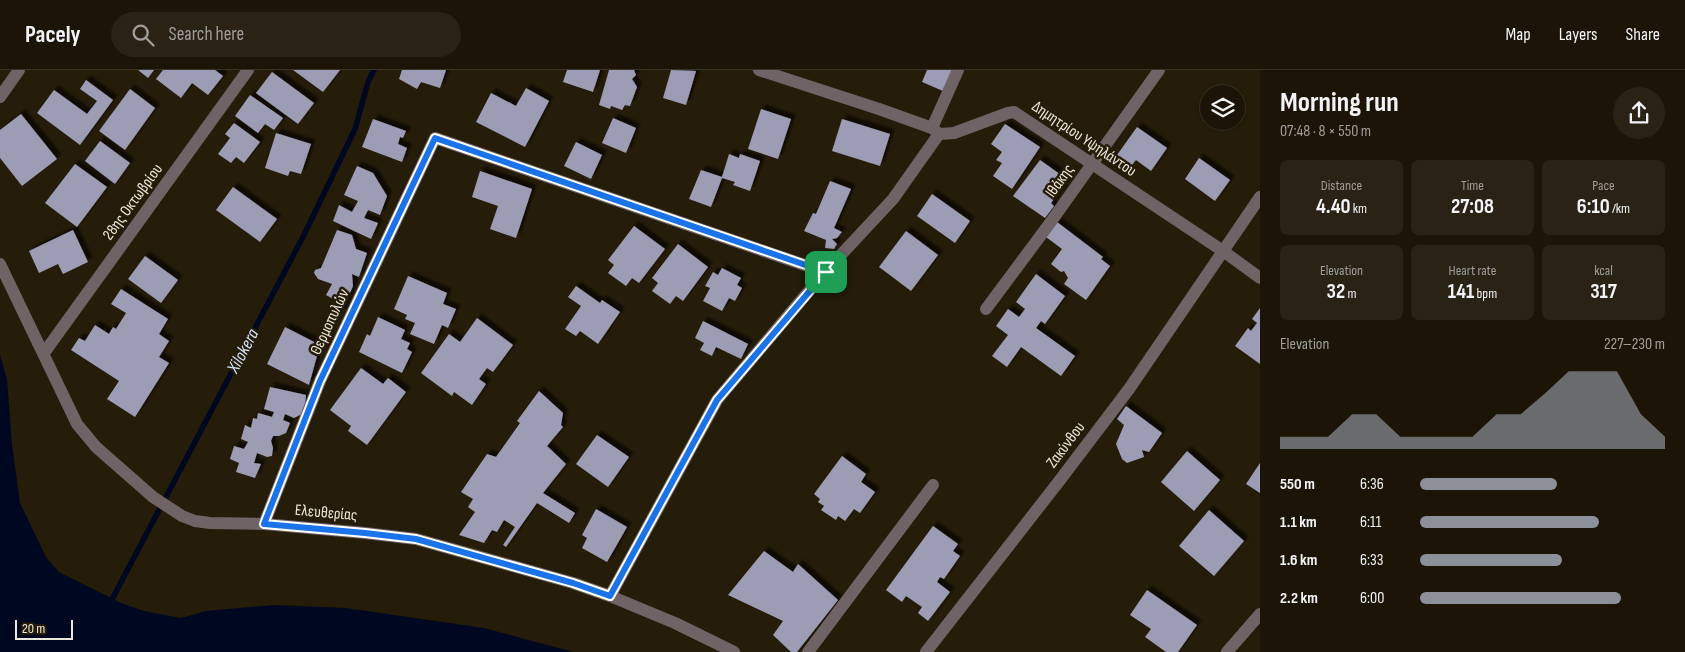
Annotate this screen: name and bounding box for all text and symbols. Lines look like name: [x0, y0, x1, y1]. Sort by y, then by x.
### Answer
search box: [111, 12, 461, 57]
text: Pacely: [25, 20, 81, 49]
icon: search: [129, 21, 157, 49]
text: Search here: [169, 23, 244, 46]
text: Map: [1506, 24, 1531, 45]
text: Layers: [1559, 24, 1598, 45]
text: Share: [1626, 24, 1660, 45]
map controls: [1200, 85, 1245, 130]
button: layers: [1200, 85, 1245, 130]
text: Morning run: [1280, 86, 1399, 119]
button: share: [1613, 87, 1665, 139]
street label: Δημητρίου Υψηλάντου: [1028, 97, 1140, 181]
text: 07:48 · 8 × 550 m: [1280, 122, 1371, 141]
street label: 28ης Οκτωβρίου: [99, 160, 167, 244]
street label: Ιθάκης: [1042, 161, 1078, 201]
text: Distance: [1321, 177, 1362, 194]
text: Time: [1461, 177, 1484, 194]
text: Pace: [1592, 177, 1615, 194]
text: 4.40: [1316, 194, 1350, 219]
text: 27:08: [1451, 194, 1494, 219]
text: 6:10: [1577, 194, 1610, 219]
text: km: [1350, 200, 1367, 217]
text: /km: [1610, 200, 1630, 217]
pin: [805, 251, 847, 293]
icon: arrive: [812, 258, 840, 286]
text: Elevation: [1320, 262, 1363, 279]
text: Heart rate: [1449, 262, 1496, 279]
text: kcal: [1594, 262, 1613, 279]
text: 32: [1327, 279, 1345, 304]
text: 141: [1448, 279, 1474, 304]
text: 317: [1590, 279, 1617, 304]
text: m: [1345, 285, 1356, 302]
text: bpm: [1474, 285, 1497, 302]
street label: Θερμοπυλών: [307, 286, 353, 358]
water label: Xilokera: [222, 325, 264, 377]
text: Elevation: [1280, 335, 1329, 354]
text: 227–230 m: [1604, 335, 1665, 354]
street label: Ζακύνθου: [1043, 418, 1089, 472]
text: 550 m: [1280, 475, 1315, 494]
text: 6:36: [1360, 475, 1384, 494]
street label: Ελευθερίας: [294, 501, 358, 525]
text: 1.1 km: [1280, 513, 1317, 532]
text: 6:11: [1360, 513, 1381, 532]
text: 1.6 km: [1280, 551, 1317, 570]
text: 6:33: [1360, 551, 1383, 570]
text: 2.2 km: [1280, 589, 1318, 608]
text: 6:00: [1360, 589, 1384, 608]
scale bar: [15, 617, 72, 640]
text: 20 m: [22, 620, 45, 637]

